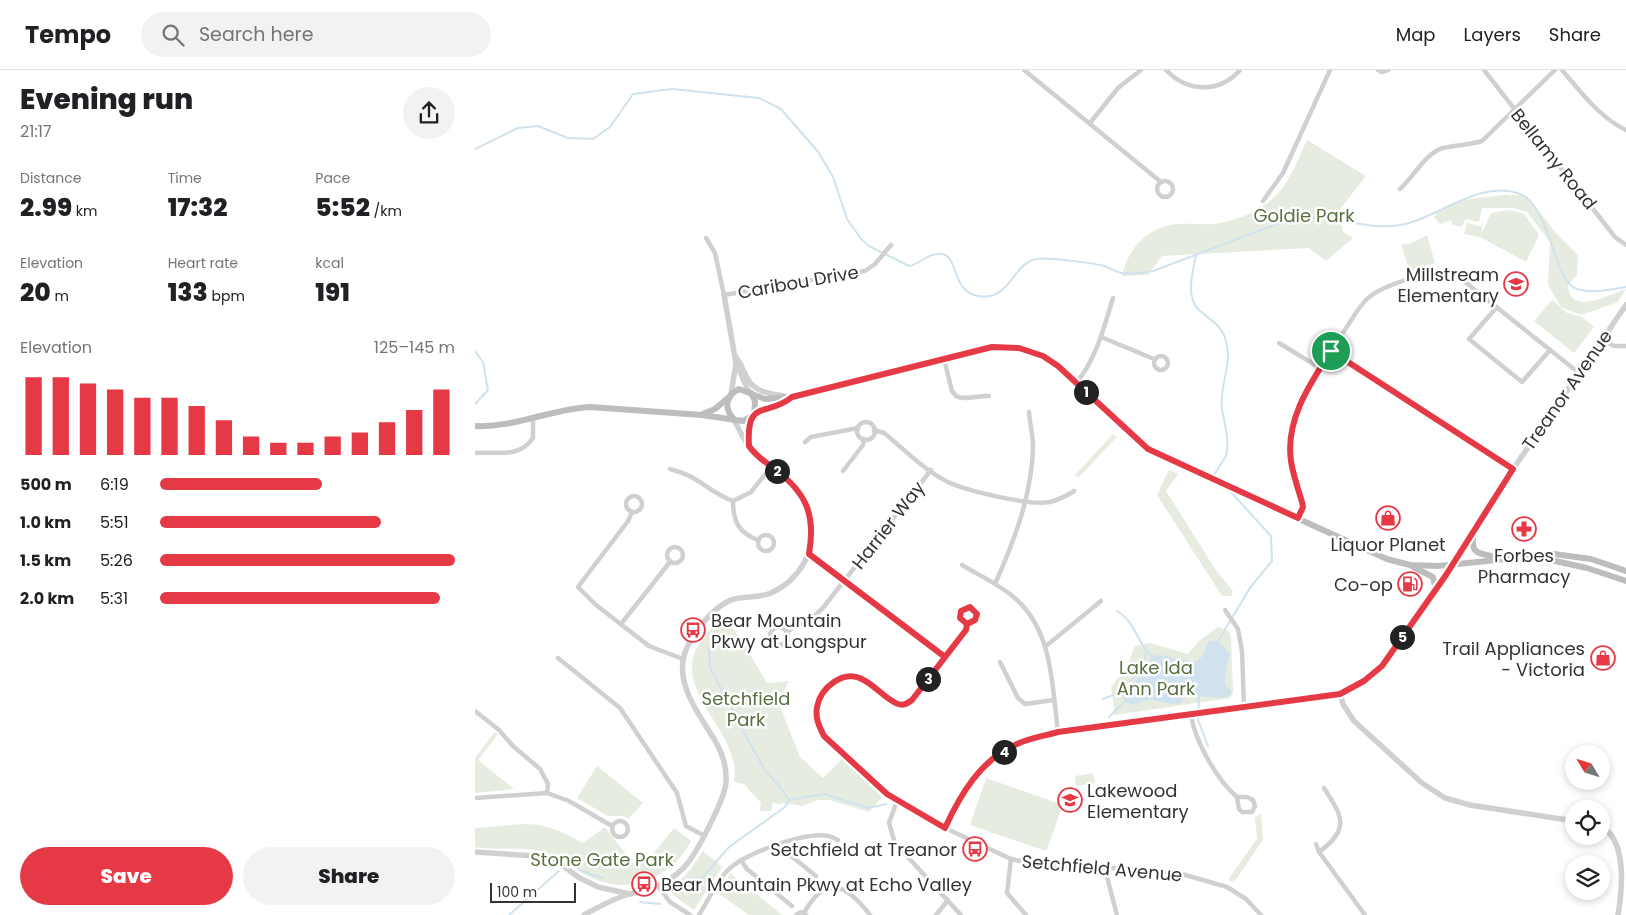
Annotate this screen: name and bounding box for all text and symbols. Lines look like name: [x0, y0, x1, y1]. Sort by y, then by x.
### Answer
search box: [141, 12, 491, 57]
text: Tempo: [25, 18, 111, 51]
icon: search: [159, 21, 187, 49]
text: Search here: [199, 21, 313, 48]
text: Map: [1396, 22, 1436, 47]
text: Layers: [1464, 22, 1521, 47]
text: Share: [1549, 22, 1601, 47]
text: Evening run: [20, 80, 193, 119]
button: share: [403, 87, 455, 139]
street label: Bellamy Road: [1505, 103, 1603, 215]
text: 21:17: [20, 120, 52, 143]
text: Distance: [20, 168, 81, 188]
text: Time: [168, 168, 202, 188]
text: Pace: [315, 168, 350, 188]
text: 2.99: [20, 190, 72, 225]
text: 17:32: [168, 190, 227, 225]
text: 5:52: [315, 190, 370, 225]
text: km: [72, 201, 97, 221]
text: /km: [370, 201, 402, 221]
park label: Goldie Park: [1253, 203, 1355, 228]
text: Elevation: [20, 253, 83, 273]
text: Heart rate: [168, 253, 238, 273]
text: kcal: [315, 253, 344, 273]
street label: Caribou Drive: [736, 259, 860, 305]
place label: Millstream Elementary: [1397, 262, 1499, 308]
school or university icon: Millstream Elementary: [1503, 271, 1529, 297]
text: 20: [20, 275, 51, 310]
text: 133: [168, 275, 208, 310]
text: 191: [315, 275, 350, 310]
text: m: [51, 286, 69, 306]
text: bpm: [208, 286, 245, 306]
street label: Treanor Avenue: [1516, 325, 1618, 455]
pin: [1310, 330, 1352, 372]
text: Elevation: [20, 336, 92, 359]
text: 125–145 m: [374, 336, 455, 359]
icon: arrive: [1317, 337, 1345, 365]
pin: 1: [1073, 380, 1099, 404]
text: 1: [1084, 382, 1089, 402]
pin: 2: [765, 458, 789, 484]
text: 2: [774, 461, 782, 481]
text: 500 m: [20, 473, 72, 496]
text: 6:19: [100, 473, 129, 496]
street label: Harrier Way: [846, 476, 930, 574]
shop icon: Liquor Planet: [1375, 505, 1401, 531]
text: 1.0 km: [20, 511, 71, 534]
text: 5:51: [100, 511, 129, 534]
pharmacy icon: Forbes Pharmacy: [1511, 516, 1537, 542]
place label: Liquor Planet: [1330, 532, 1446, 557]
place label: Forbes Pharmacy: [1478, 543, 1570, 589]
text: 1.5 km: [20, 549, 71, 572]
text: 5:26: [100, 549, 133, 572]
fuel station icon: Co-op: [1397, 571, 1423, 597]
place label: Co-op: [1334, 572, 1393, 597]
text: 2.0 km: [20, 587, 74, 610]
text: 5:31: [100, 587, 128, 610]
place label: Bear Mountain Pkwy at Longspur: [711, 608, 867, 654]
bus stop icon: Bear Mountain Pkwy at Longspur: [680, 617, 706, 643]
pin: 5: [1389, 624, 1415, 650]
text: 5: [1398, 627, 1407, 647]
place label: Trail Appliances - Victoria: [1442, 636, 1585, 682]
shop icon: Trail Appliances - Victoria: [1590, 645, 1616, 671]
park label: Lake Ida Ann Park: [1117, 655, 1196, 701]
pin: 3: [915, 666, 941, 692]
text: 3: [924, 669, 933, 689]
park label: Setchfield Park: [702, 686, 790, 732]
pin: 4: [991, 740, 1017, 764]
text: 4: [1000, 742, 1009, 762]
north arrow: [1565, 745, 1610, 790]
map controls: [1565, 745, 1610, 900]
place label: Lakewood Elementary: [1087, 778, 1189, 824]
school or university icon: Lakewood Elementary: [1057, 787, 1083, 813]
button: locate: [1565, 800, 1610, 845]
bus stop icon: Setchfield at Treanor: [962, 836, 988, 862]
place label: Setchfield at Treanor: [770, 837, 957, 862]
button: Save: [20, 847, 233, 905]
button: Share: [243, 847, 455, 905]
park label: Stone Gate Park: [530, 847, 674, 872]
street label: Setchfield Avenue: [1021, 849, 1183, 887]
button: layers: [1565, 855, 1610, 900]
bus stop icon: Bear Mountain Pkwy at Echo Valley: [631, 871, 657, 897]
place label: Bear Mountain Pkwy at Echo Valley: [661, 872, 972, 897]
scale bar: [490, 880, 576, 903]
text: 100 m: [497, 882, 537, 902]

